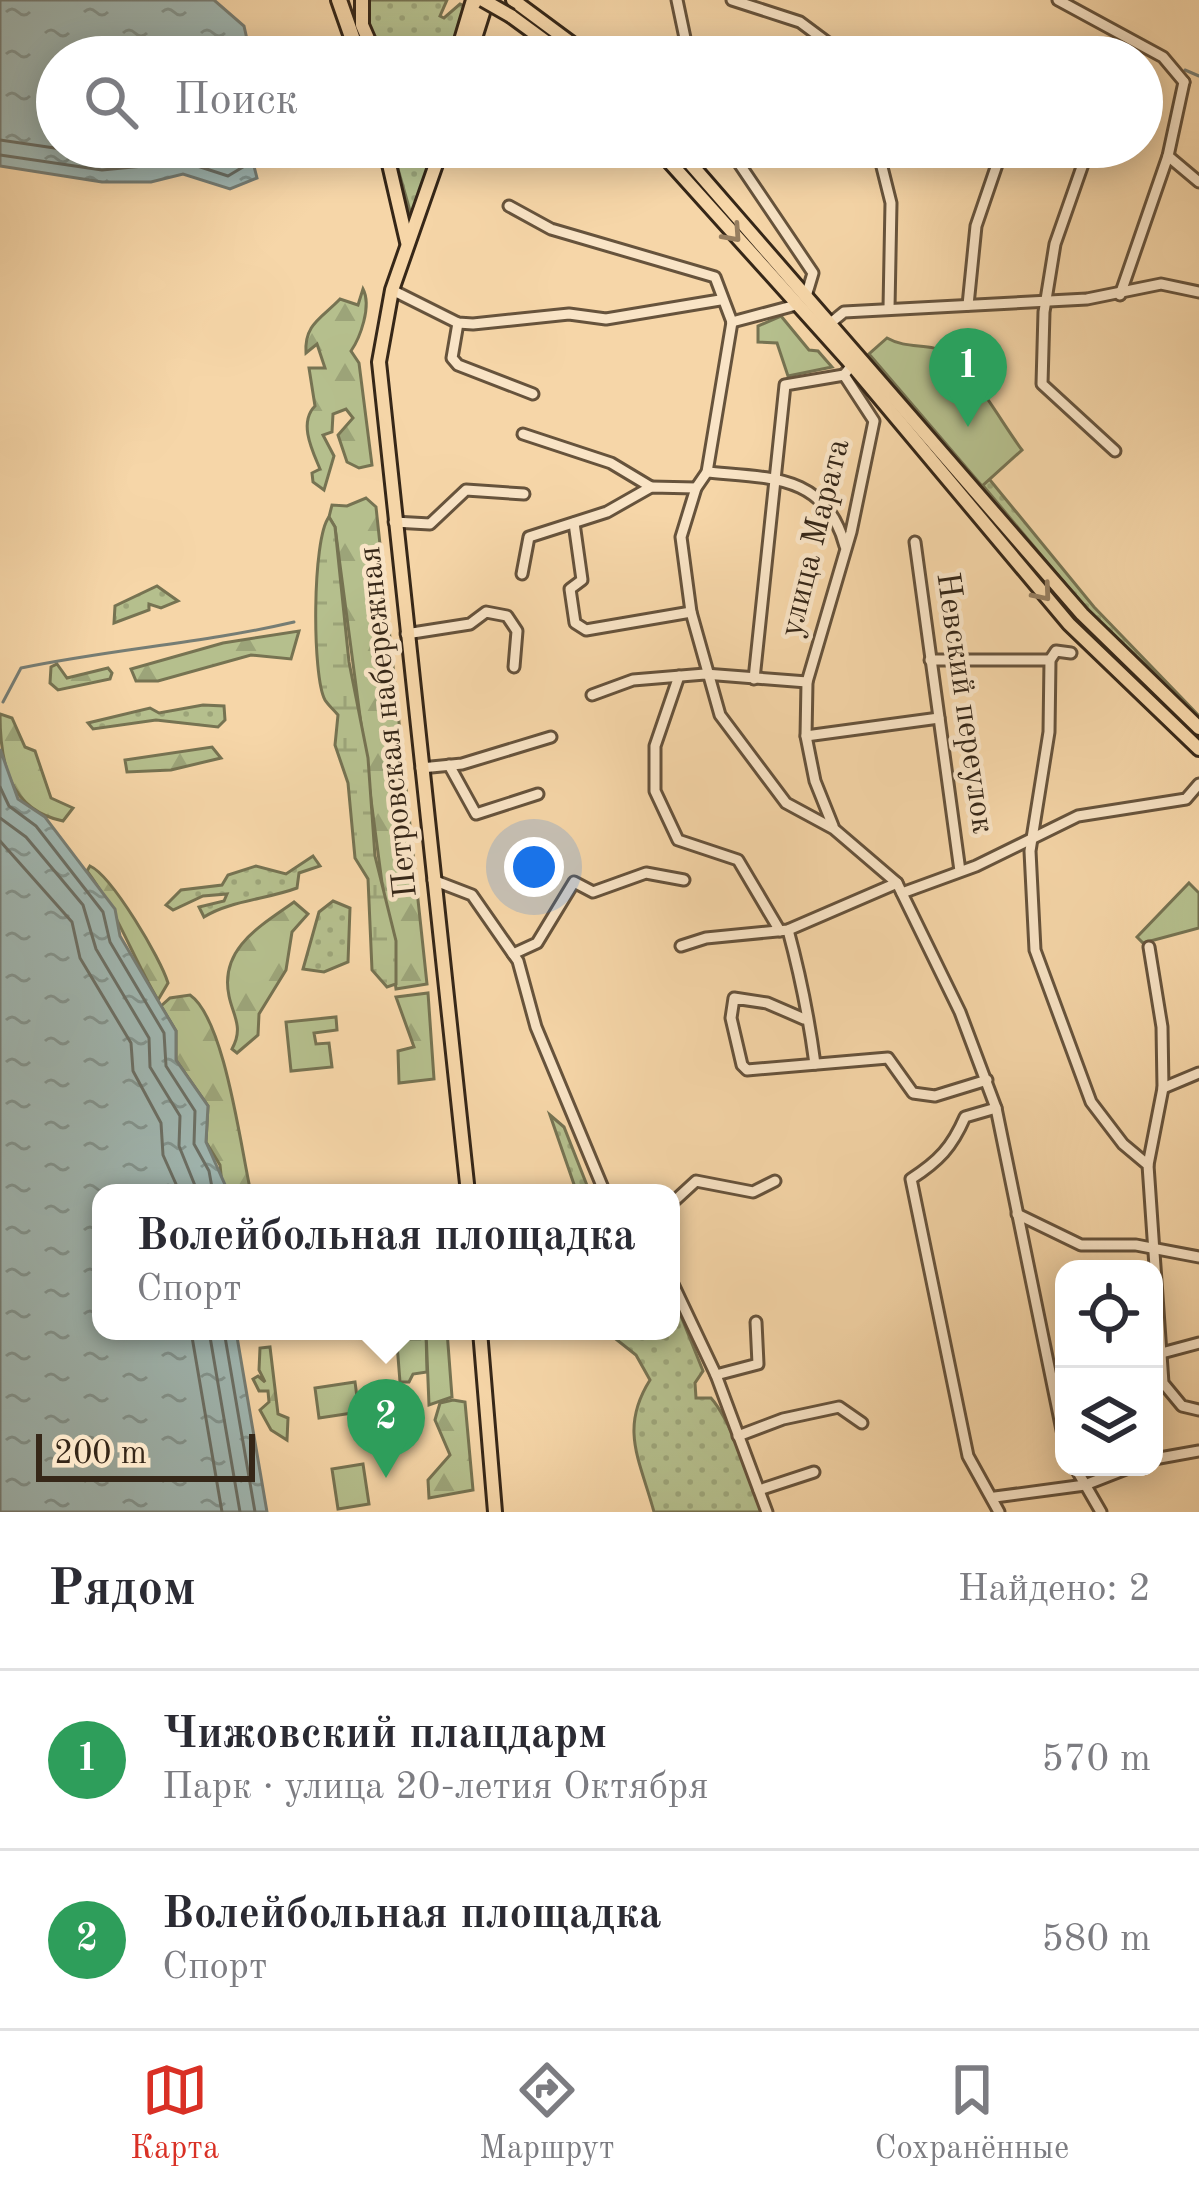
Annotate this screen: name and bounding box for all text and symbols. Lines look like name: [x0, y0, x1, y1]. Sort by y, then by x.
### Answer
search box: [36, 36, 1163, 168]
icon: search: [78, 69, 144, 135]
text: Поиск: [174, 79, 298, 124]
one-way arrow: [719, 221, 740, 242]
pin: 1: [929, 328, 1007, 427]
street label: улица Марата: [775, 436, 857, 640]
street label: Петровская набережная: [354, 545, 424, 899]
street label: Невский переулок: [929, 570, 999, 836]
one-way arrow: [1029, 579, 1051, 601]
your location: [504, 837, 564, 897]
popup: [92, 1184, 680, 1340]
text: Волейбольная площадка: [136, 1215, 636, 1260]
map controls: [1055, 1260, 1163, 1476]
button: locate: [1055, 1260, 1163, 1368]
text: Спорт: [136, 1270, 242, 1309]
button: layers: [1055, 1368, 1163, 1476]
pin: 2: [347, 1379, 425, 1478]
scale bar: [36, 1428, 255, 1481]
text: 200 m: [54, 1438, 147, 1471]
text: Рядом: [48, 1565, 196, 1616]
text: Найдено: 2: [958, 1570, 1151, 1609]
text: Чижовский плацдарм: [162, 1713, 607, 1758]
text: 1: [76, 1740, 98, 1779]
text: 570 m: [1041, 1740, 1151, 1779]
text: Парк · улица 20-летия Октября: [162, 1768, 708, 1807]
text: Волейбольная площадка: [162, 1893, 662, 1938]
text: 2: [76, 1920, 98, 1959]
text: 580 m: [1041, 1920, 1151, 1959]
text: Спорт: [162, 1948, 267, 1987]
tab: Карта: [130, 2057, 219, 2170]
tab: Маршрут: [479, 2057, 615, 2170]
tab: Сохранённые: [874, 2057, 1069, 2170]

